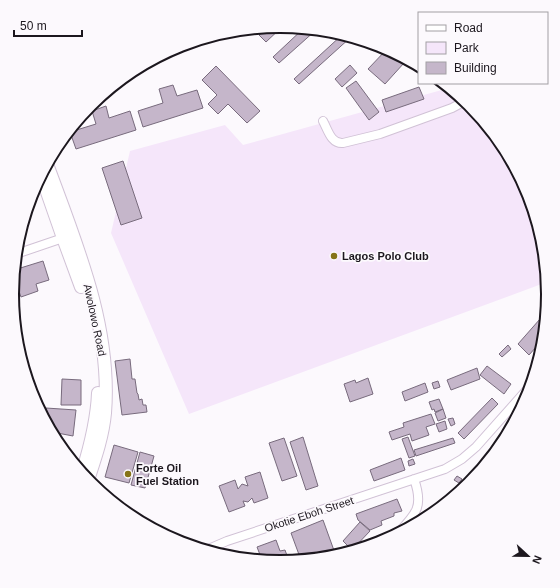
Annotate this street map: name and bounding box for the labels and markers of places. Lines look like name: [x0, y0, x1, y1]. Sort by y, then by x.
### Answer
place label: Lagos Polo Club: [342, 250, 429, 262]
marker: Lagos Polo Club: [329, 251, 339, 261]
place label: Forte Oil Fuel Station: [136, 462, 199, 487]
marker: Forte Oil Fuel Station: [123, 469, 133, 479]

